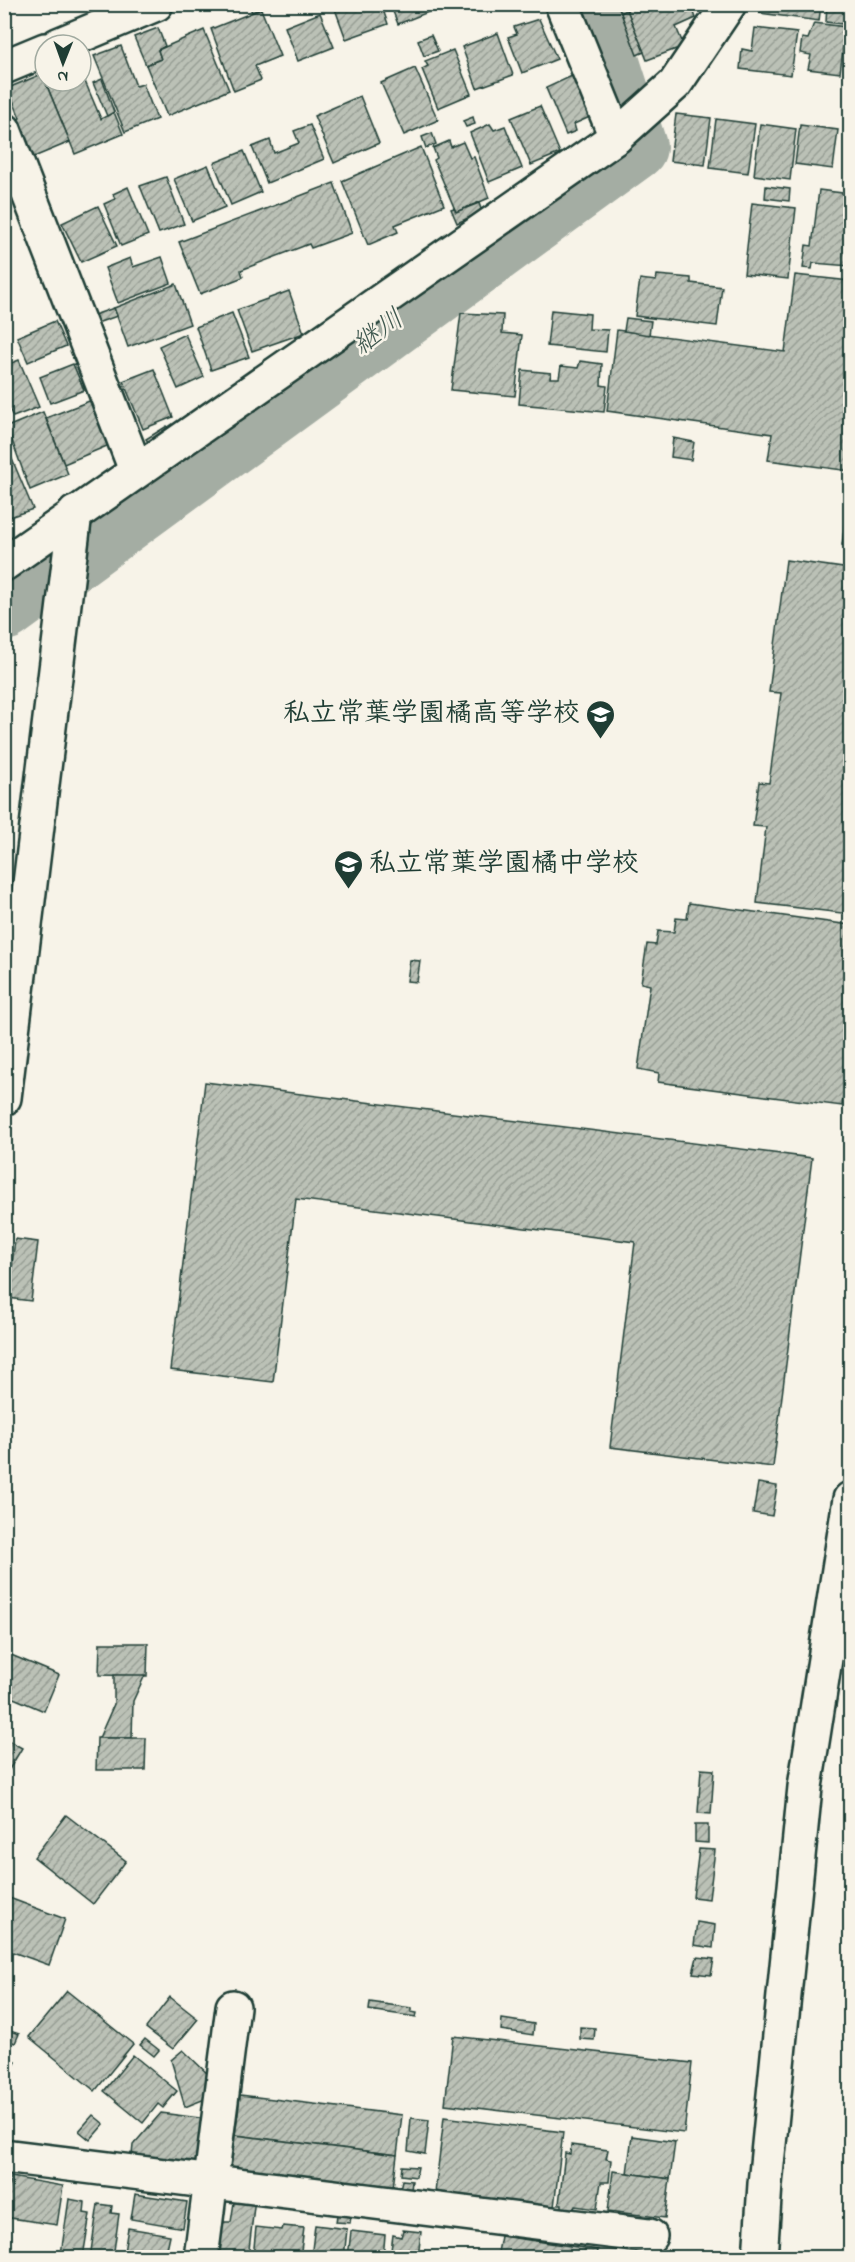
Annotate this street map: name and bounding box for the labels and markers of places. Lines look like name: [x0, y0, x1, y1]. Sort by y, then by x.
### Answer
place label: 私立常葉学園橘高等学校: [283, 695, 580, 734]
school or university icon: 私立常葉学園橘高等学校: [585, 698, 617, 740]
place label: 私立常葉学園橘中学校: [369, 845, 639, 884]
school or university icon: 私立常葉学園橘中学校: [332, 848, 364, 890]

